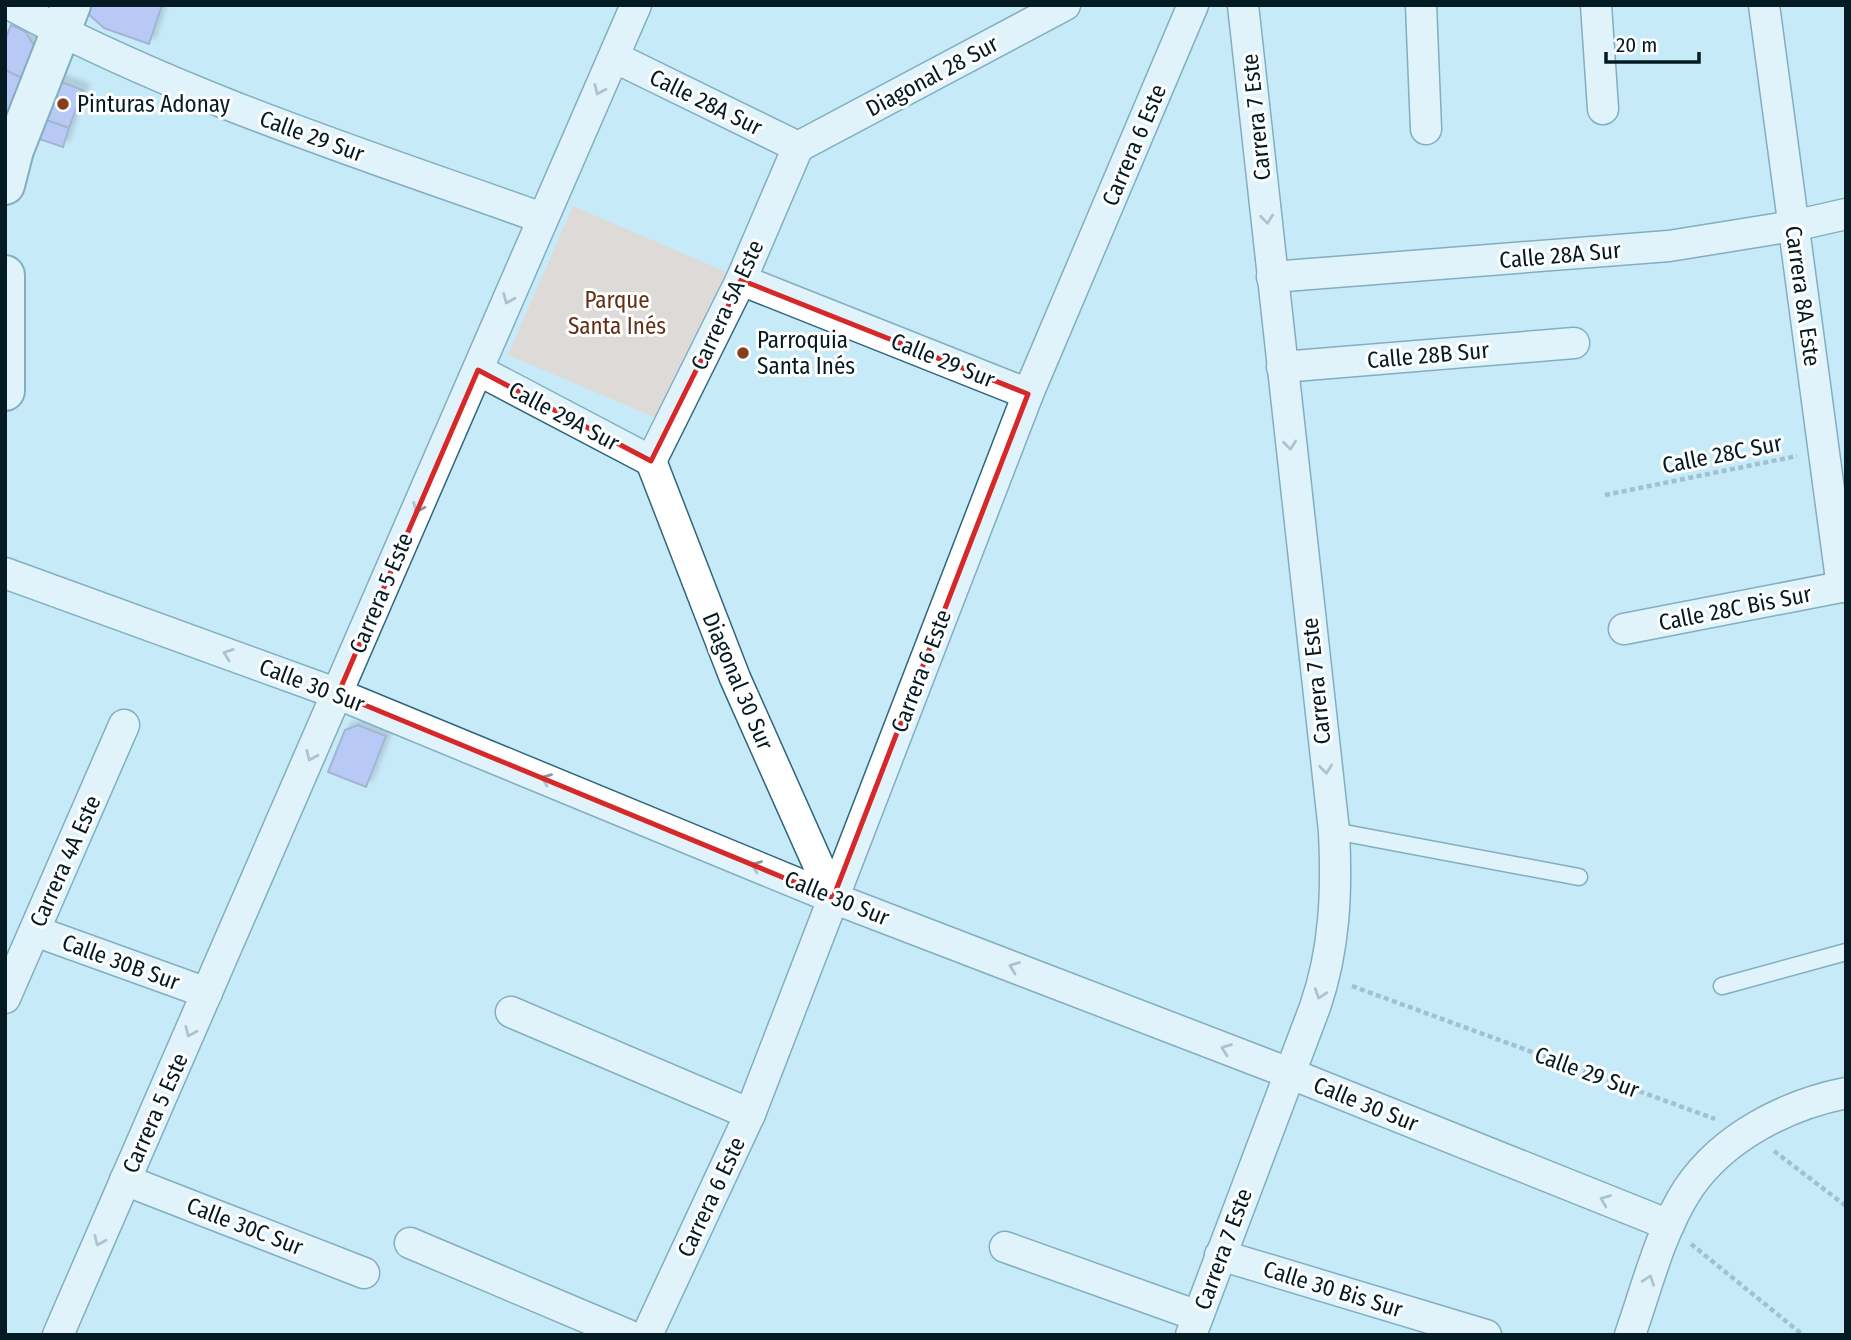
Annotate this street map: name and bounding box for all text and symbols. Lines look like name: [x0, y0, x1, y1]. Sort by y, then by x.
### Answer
scale bar: [1606, 21, 1699, 65]
street label: Diagonal 28 Sur: [861, 29, 1003, 123]
text: 20 m: [1616, 32, 1657, 58]
street label: Carrera 7 Este: [1235, 52, 1277, 182]
street label: Calle 28A Sur: [645, 63, 767, 141]
street label: Carrera 6 Este: [1096, 80, 1172, 210]
one-way arrow: [593, 83, 607, 95]
place label: Pinturas Adonay: [77, 90, 231, 118]
marker: Pinturas Adonay: [55, 96, 71, 112]
street label: Calle 29 Sur: [256, 104, 368, 168]
one-way arrow: [1259, 213, 1274, 225]
street label: Carrera 8A Este: [1779, 224, 1827, 368]
street label: Carrera 5A Este: [685, 235, 769, 375]
street label: Calle 28A Sur: [1498, 236, 1622, 274]
park label: Parque Santa Inés: [568, 286, 666, 340]
one-way arrow: [502, 292, 516, 304]
place label: Parroquia Santa Inés: [757, 326, 855, 380]
street label: Calle 29 Sur: [887, 327, 999, 393]
street label: Calle 28B Sur: [1366, 336, 1490, 374]
marker: Parroquia Santa Inés: [735, 345, 751, 361]
street label: Calle 29A Sur: [504, 375, 624, 457]
street label: Calle 28C Sur: [1660, 429, 1784, 479]
one-way arrow: [1282, 440, 1297, 451]
one-way arrow: [413, 501, 427, 513]
street label: Carrera 5 Este: [343, 528, 419, 658]
street label: Calle 28C Bis Sur: [1656, 579, 1814, 637]
street label: Carrera 6 Este: [885, 606, 957, 736]
street label: Diagonal 30 Sur: [696, 608, 780, 754]
street label: Carrera 7 Este: [1295, 616, 1337, 746]
one-way arrow: [222, 648, 234, 662]
street label: Calle 30 Sur: [255, 652, 369, 718]
one-way arrow: [305, 749, 319, 762]
one-way arrow: [1319, 763, 1334, 775]
one-way arrow: [540, 774, 552, 788]
street label: Carrera 4A Este: [24, 791, 106, 931]
one-way arrow: [751, 860, 763, 874]
street label: Calle 30 Sur: [781, 864, 893, 932]
street label: Calle 30B Sur: [58, 928, 184, 996]
one-way arrow: [1008, 961, 1020, 975]
one-way arrow: [1314, 988, 1328, 1000]
one-way arrow: [184, 1025, 198, 1037]
street label: Calle 29 Sur: [1531, 1040, 1643, 1104]
one-way arrow: [1220, 1043, 1232, 1057]
street label: Carrera 5 Este: [116, 1049, 194, 1177]
street label: Calle 30 Sur: [1310, 1070, 1422, 1138]
street label: Carrera 6 Este: [671, 1132, 751, 1262]
street label: Carrera 7 Este: [1188, 1184, 1258, 1314]
street label: Calle 30C Sur: [183, 1191, 307, 1261]
one-way arrow: [1600, 1194, 1613, 1208]
one-way arrow: [93, 1233, 107, 1246]
street label: Calle 30 Bis Sur: [1260, 1255, 1406, 1323]
one-way arrow: [1641, 1275, 1655, 1287]

